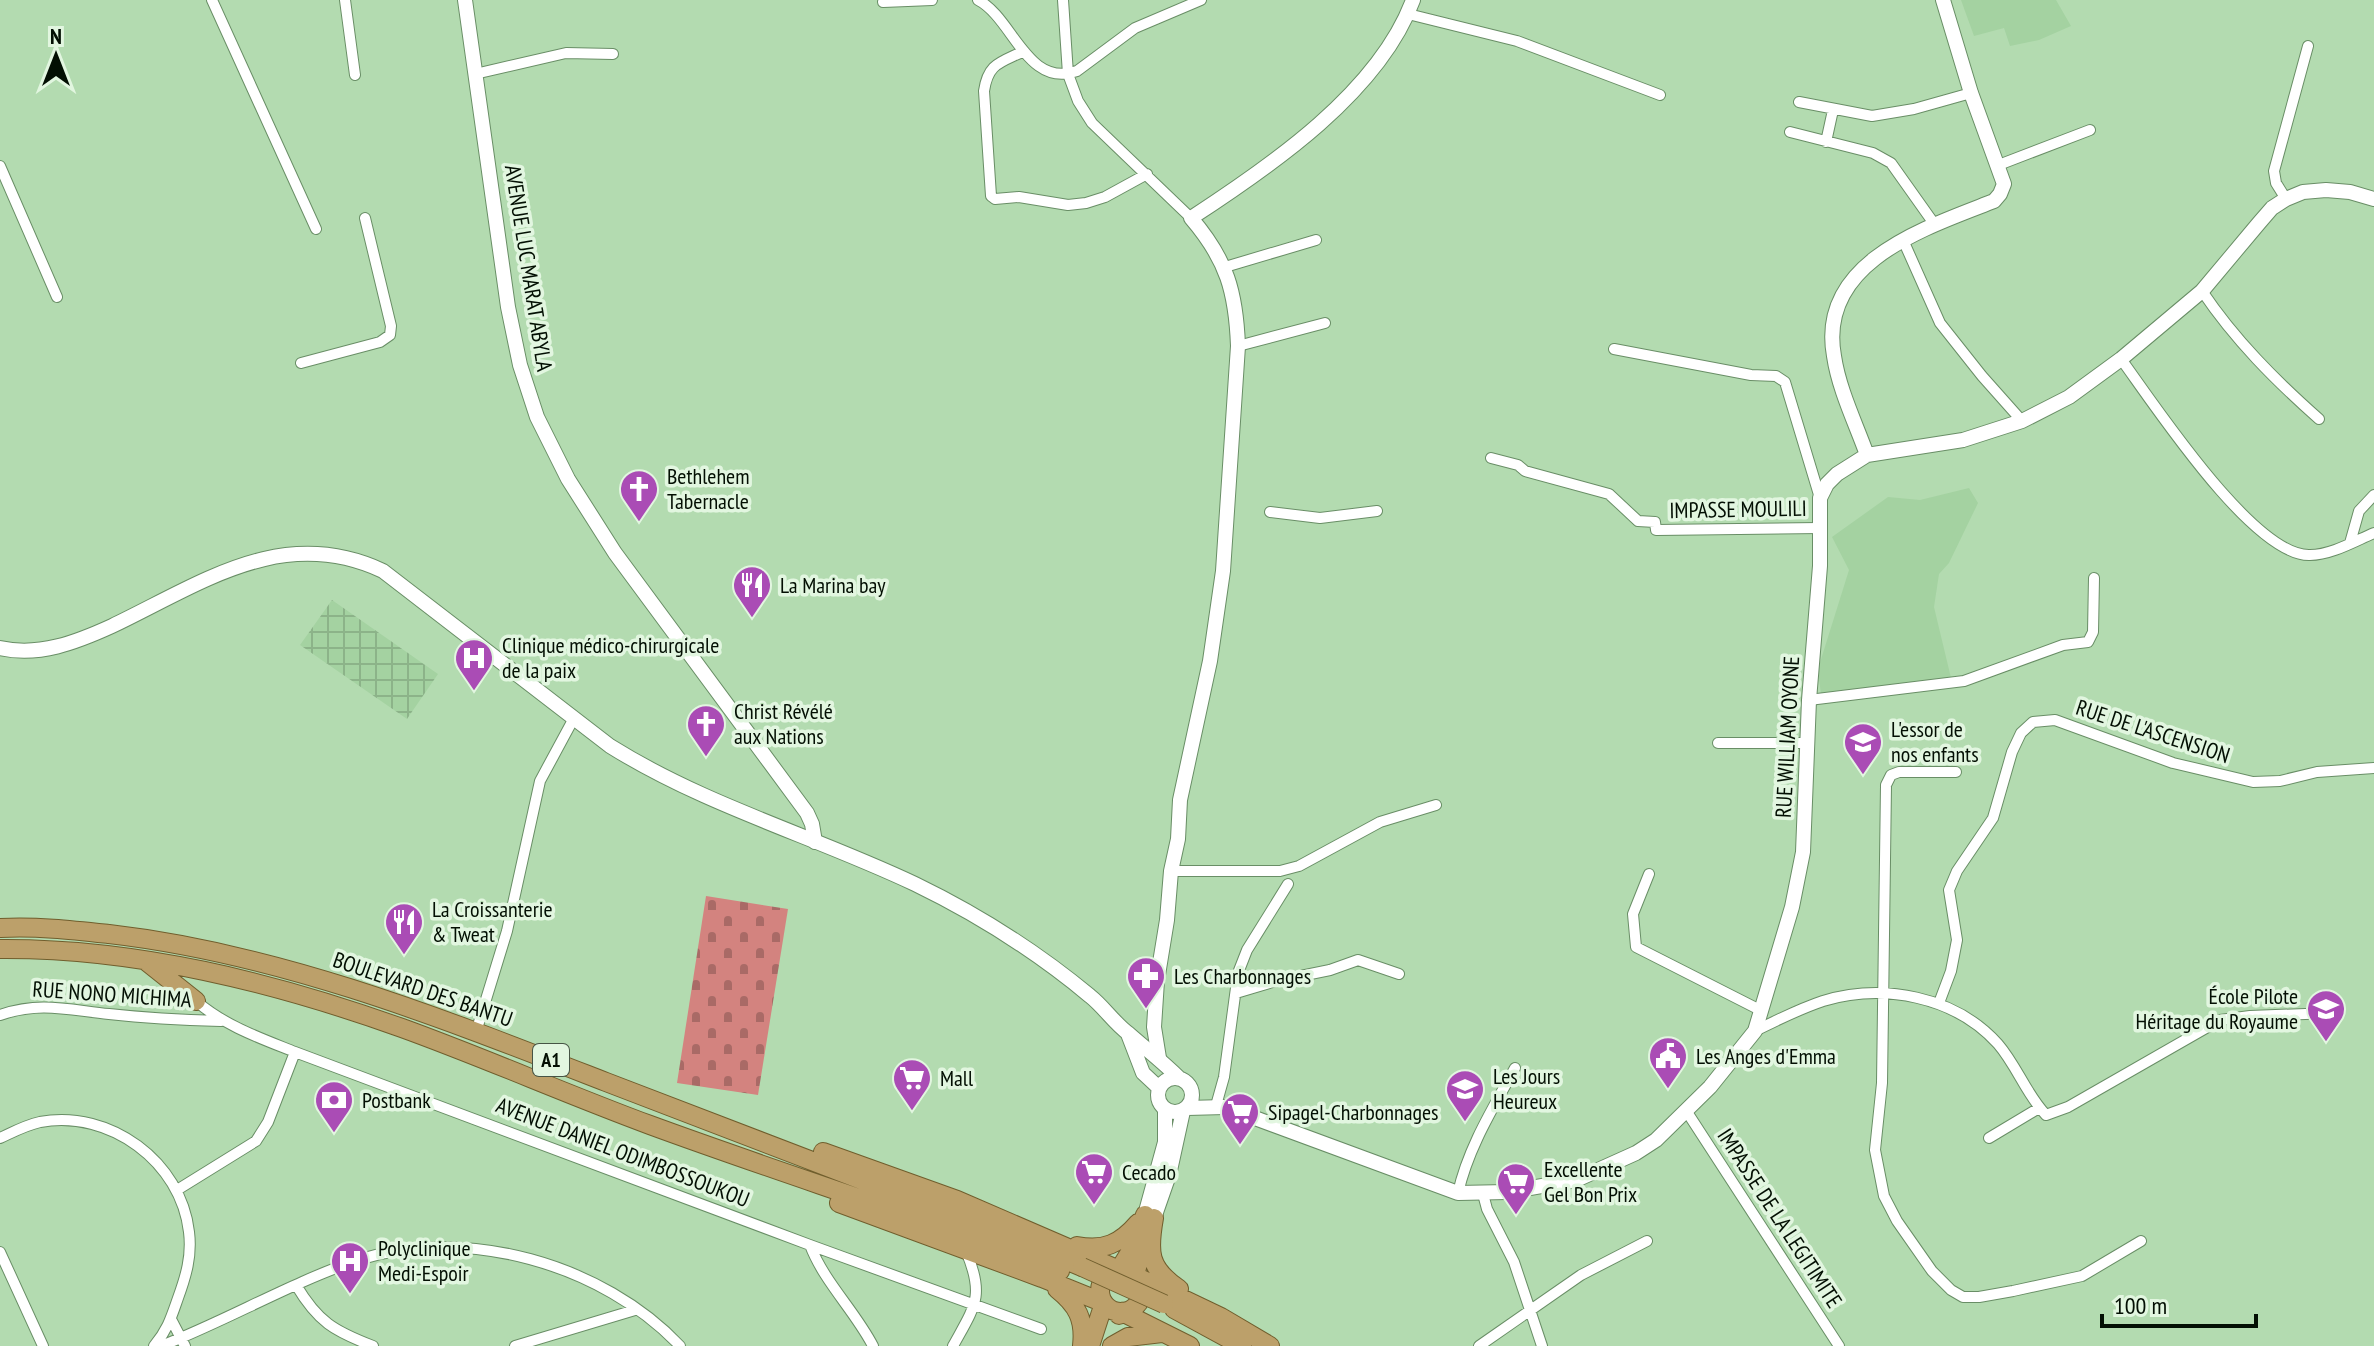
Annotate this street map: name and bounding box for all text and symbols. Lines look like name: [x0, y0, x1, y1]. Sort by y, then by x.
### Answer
north arrow: [16, 16, 96, 96]
text: N: [50, 22, 62, 50]
street label: AVENUE LUC MARAT ABYLA: [499, 163, 559, 374]
place label: Bethlehem Tabernacle: [667, 462, 749, 515]
church icon: Bethlehem Tabernacle: [618, 468, 660, 523]
street label: IMPASSE MOULILI: [1669, 494, 1807, 524]
restaurant icon: La Marina bay: [731, 564, 773, 619]
place label: La Marina bay: [780, 571, 886, 599]
place label: Clinique médico-chirurgicale de la paix: [502, 631, 719, 684]
hospital icon: Clinique médico-chirurgicale de la paix: [453, 637, 495, 692]
street label: RUE WILLIAM OYONE: [1769, 655, 1805, 819]
street label: RUE DE L'ASCENSION: [2073, 693, 2233, 769]
place label: Christ Révélé aux Nations: [734, 697, 833, 750]
church icon: Christ Révélé aux Nations: [685, 703, 727, 758]
place label: L'essor de nos enfants: [1891, 715, 1979, 768]
school or university icon: L'essor de nos enfants: [1842, 721, 1884, 776]
place label: La Croissanterie & Tweat: [432, 895, 553, 948]
restaurant icon: La Croissanterie & Tweat: [383, 901, 425, 956]
street label: BOULEVARD DES BANTU: [330, 945, 516, 1033]
pharmacy icon: Les Charbonnages: [1125, 955, 1167, 1010]
place label: Les Charbonnages: [1174, 962, 1311, 990]
street label: RUE NONO MICHIMA: [32, 974, 193, 1014]
place label: École Pilote Héritage du Royaume: [2135, 982, 2298, 1035]
school or university icon: École Pilote Héritage du Royaume: [2305, 988, 2347, 1043]
public building icon: Les Anges d'Emma: [1647, 1035, 1689, 1090]
place label: Les Anges d'Emma: [1696, 1042, 1836, 1070]
road number: A1: [533, 1044, 569, 1076]
supermarket icon: Mall: [891, 1057, 933, 1112]
place label: Les Jours Heureux: [1493, 1062, 1560, 1115]
place label: Mall: [940, 1064, 974, 1092]
school or university icon: Les Jours Heureux: [1444, 1068, 1486, 1123]
bank icon: Postbank: [313, 1079, 355, 1134]
place label: Postbank: [362, 1086, 431, 1114]
street label: AVENUE DANIEL ODIMBOSSOUKOU: [492, 1091, 754, 1213]
supermarket icon: Sipagel-Charbonnages: [1219, 1091, 1261, 1146]
place label: Sipagel-Charbonnages: [1268, 1098, 1438, 1126]
street label: IMPASSE DE LA LEGITIMITE: [1712, 1123, 1848, 1313]
supermarket icon: Cecado: [1073, 1151, 1115, 1206]
place label: Excellente Gel Bon Prix: [1544, 1155, 1637, 1208]
place label: Cecado: [1122, 1158, 1176, 1186]
supermarket icon: Excellente Gel Bon Prix: [1495, 1161, 1537, 1216]
place label: Polyclinique Medi-Espoir: [378, 1234, 471, 1287]
hospital icon: Polyclinique Medi-Espoir: [329, 1240, 371, 1295]
scale bar: [2102, 1278, 2256, 1328]
text: 100 m: [2114, 1290, 2167, 1321]

